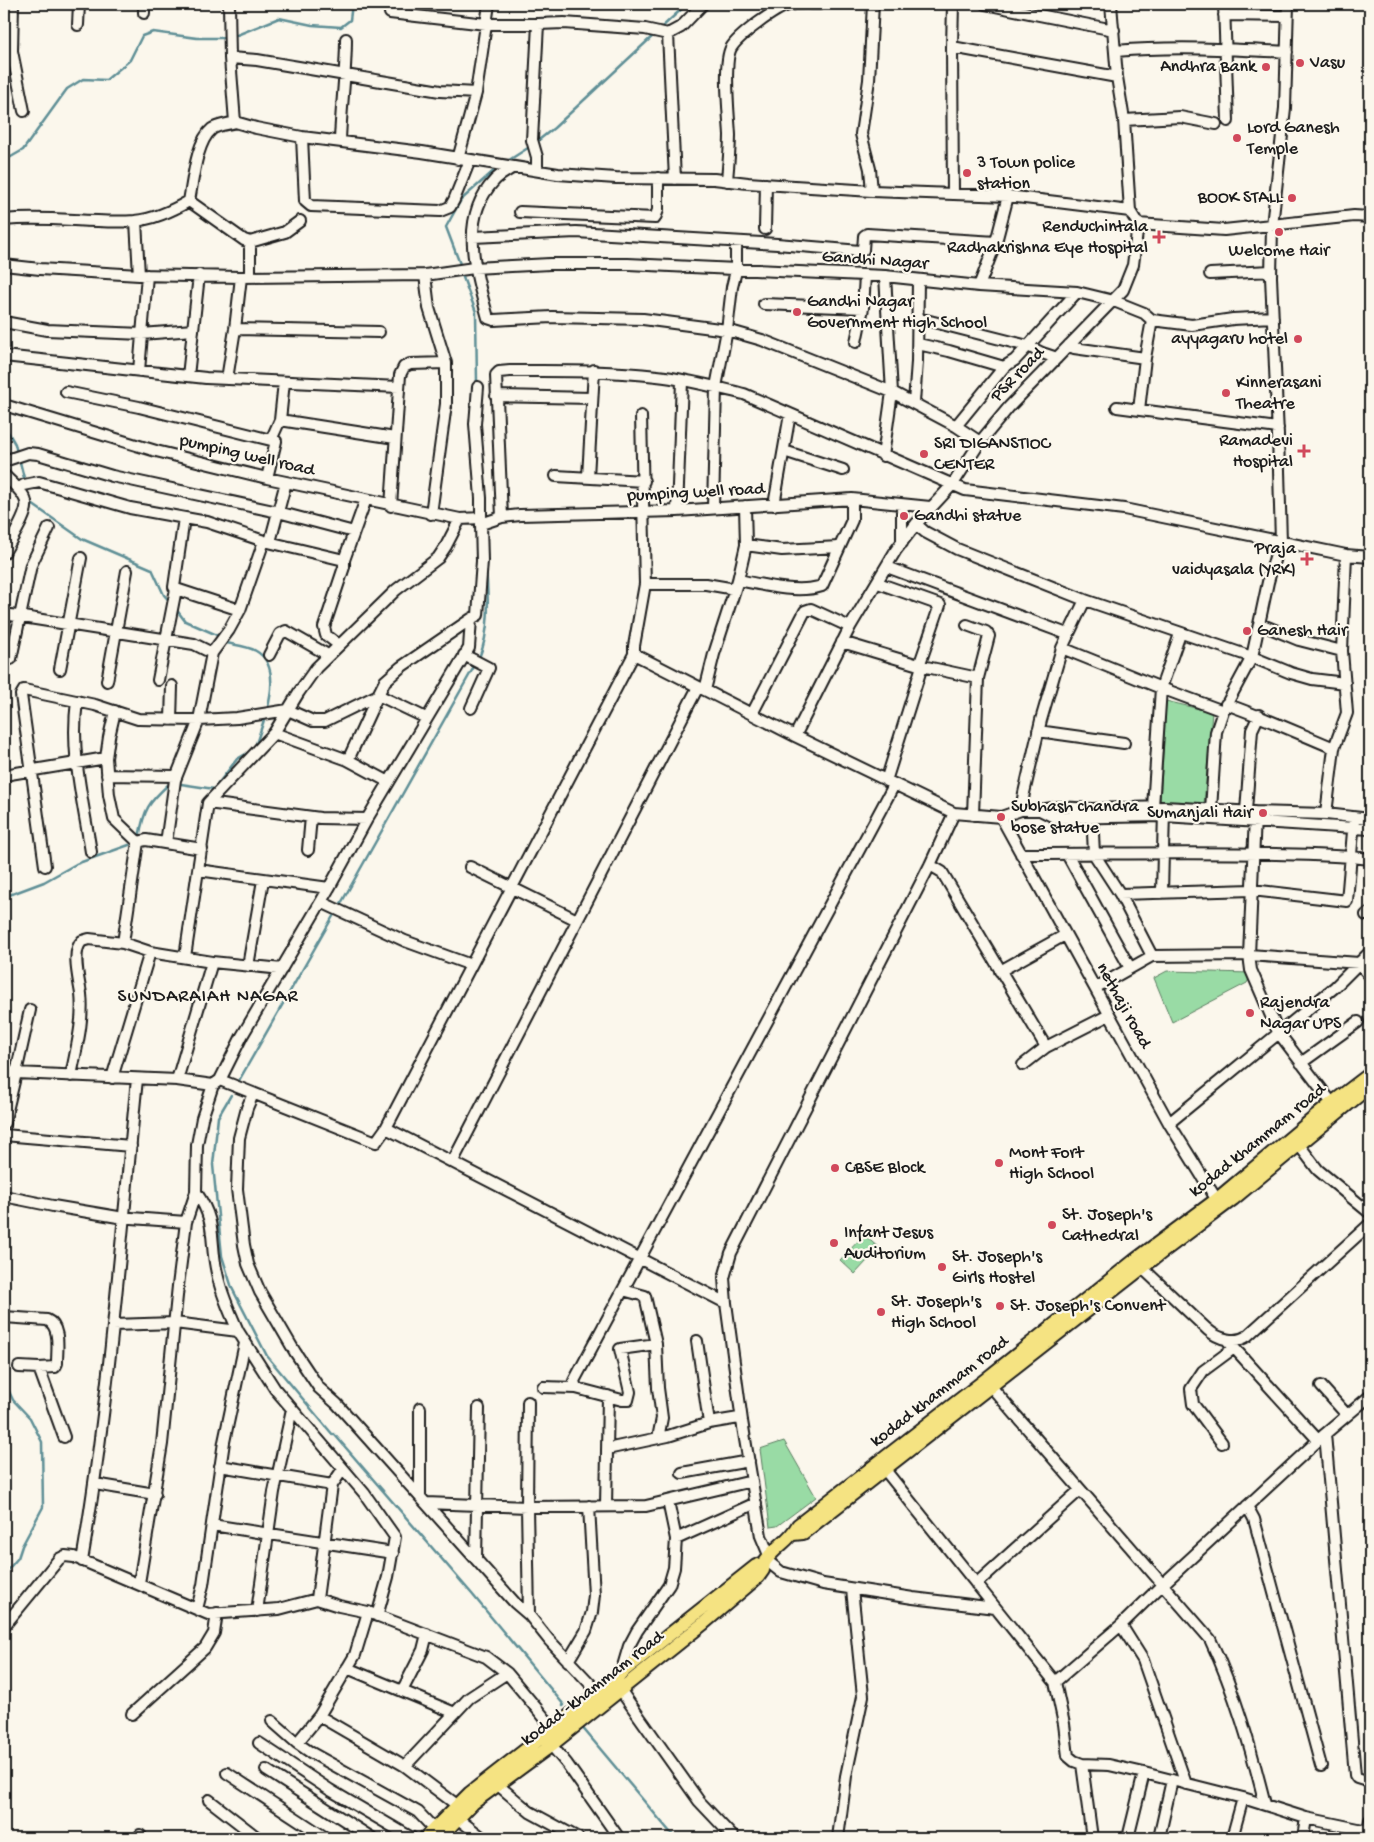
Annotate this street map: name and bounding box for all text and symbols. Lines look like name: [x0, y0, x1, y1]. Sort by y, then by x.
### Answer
place label: Vasu: [1309, 53, 1346, 74]
place label: Andhra Bank: [1160, 57, 1258, 78]
marker: Vasu: [1294, 57, 1306, 69]
marker: Andhra Bank: [1260, 61, 1272, 73]
place label: Lord Ganesh Temple: [1246, 118, 1340, 160]
marker: Lord Ganesh Temple: [1231, 132, 1243, 144]
place label: 3 Town police station: [976, 153, 1076, 195]
marker: 3 Town police station: [961, 167, 973, 179]
place label: BOOK STALL: [1197, 188, 1283, 209]
marker: BOOK STALL: [1286, 192, 1298, 204]
place label: Renduchintala Radhakrishna Eye Hospital: [947, 217, 1149, 259]
marker: Welcome Hair: [1273, 226, 1285, 238]
marker: Renduchintala Radhakrishna Eye Hospital: [1152, 230, 1166, 244]
place label: Welcome Hair: [1229, 241, 1331, 262]
street label: Gandhi Nagar: [821, 247, 931, 275]
place label: Gandhi Nagar Government High School: [807, 292, 987, 334]
marker: Gandhi Nagar Government High School: [791, 306, 803, 318]
place label: ayyagaru hotel: [1171, 329, 1288, 350]
marker: ayyagaru hotel: [1292, 333, 1304, 345]
street label: PSR road: [986, 342, 1050, 408]
place label: Kinnerasani Theatre: [1235, 373, 1322, 415]
marker: Kinnerasani Theatre: [1220, 387, 1232, 399]
street label: pumping well road: [177, 430, 318, 482]
place label: Ramadevi Hospital: [1219, 431, 1293, 473]
place label: SRI DIGANSTIOC CENTER: [934, 434, 1052, 476]
marker: Ramadevi Hospital: [1297, 444, 1311, 458]
marker: SRI DIGANSTIOC CENTER: [918, 448, 930, 460]
street label: pumping well road: [626, 479, 767, 507]
place label: Gandhi statue: [914, 506, 1022, 527]
marker: Gandhi statue: [898, 510, 910, 522]
place label: Praja vaidyasala (YRK): [1172, 539, 1297, 581]
marker: Praja vaidyasala (YRK): [1300, 552, 1314, 566]
place label: Ganesh Hair: [1257, 621, 1349, 642]
marker: Ganesh Hair: [1241, 625, 1253, 637]
place label: Subhash chandra bose statue: [1011, 797, 1140, 839]
place label: Sumanjali Hair: [1147, 803, 1255, 824]
marker: Sumanjali Hair: [1257, 807, 1269, 819]
marker: Subhash chandra bose statue: [995, 811, 1007, 823]
street label: nethaji road: [1091, 960, 1156, 1054]
district label: SUNDARAIAH NAGAR: [118, 986, 298, 1009]
place label: Rajendra Nagar UPS: [1260, 993, 1342, 1035]
marker: Rajendra Nagar UPS: [1244, 1007, 1256, 1019]
street label: kodad khammam road: [1186, 1079, 1331, 1202]
place label: Mont Fort High School: [1009, 1143, 1094, 1185]
marker: Mont Fort High School: [993, 1157, 1005, 1169]
place label: CBSE Block: [845, 1158, 926, 1179]
marker: CBSE Block: [829, 1162, 841, 1174]
place label: St. Joseph's Cathedral: [1062, 1205, 1154, 1247]
marker: St. Joseph's Cathedral: [1046, 1219, 1058, 1231]
place label: Infant Jesus Auditorium: [844, 1223, 934, 1265]
marker: Infant Jesus Auditorium: [828, 1237, 840, 1249]
place label: St. Joseph's Girls Hostel: [952, 1247, 1044, 1289]
marker: St. Joseph's Girls Hostel: [936, 1261, 948, 1273]
place label: St. Joseph's High School: [891, 1292, 983, 1334]
place label: St. Joseph's Convent: [1010, 1296, 1167, 1317]
marker: St. Joseph's Convent: [994, 1300, 1006, 1312]
marker: St. Joseph's High School: [875, 1306, 887, 1318]
street label: kodad khammam road: [867, 1331, 1014, 1452]
street label: kodad -khammam road: [518, 1626, 670, 1751]

